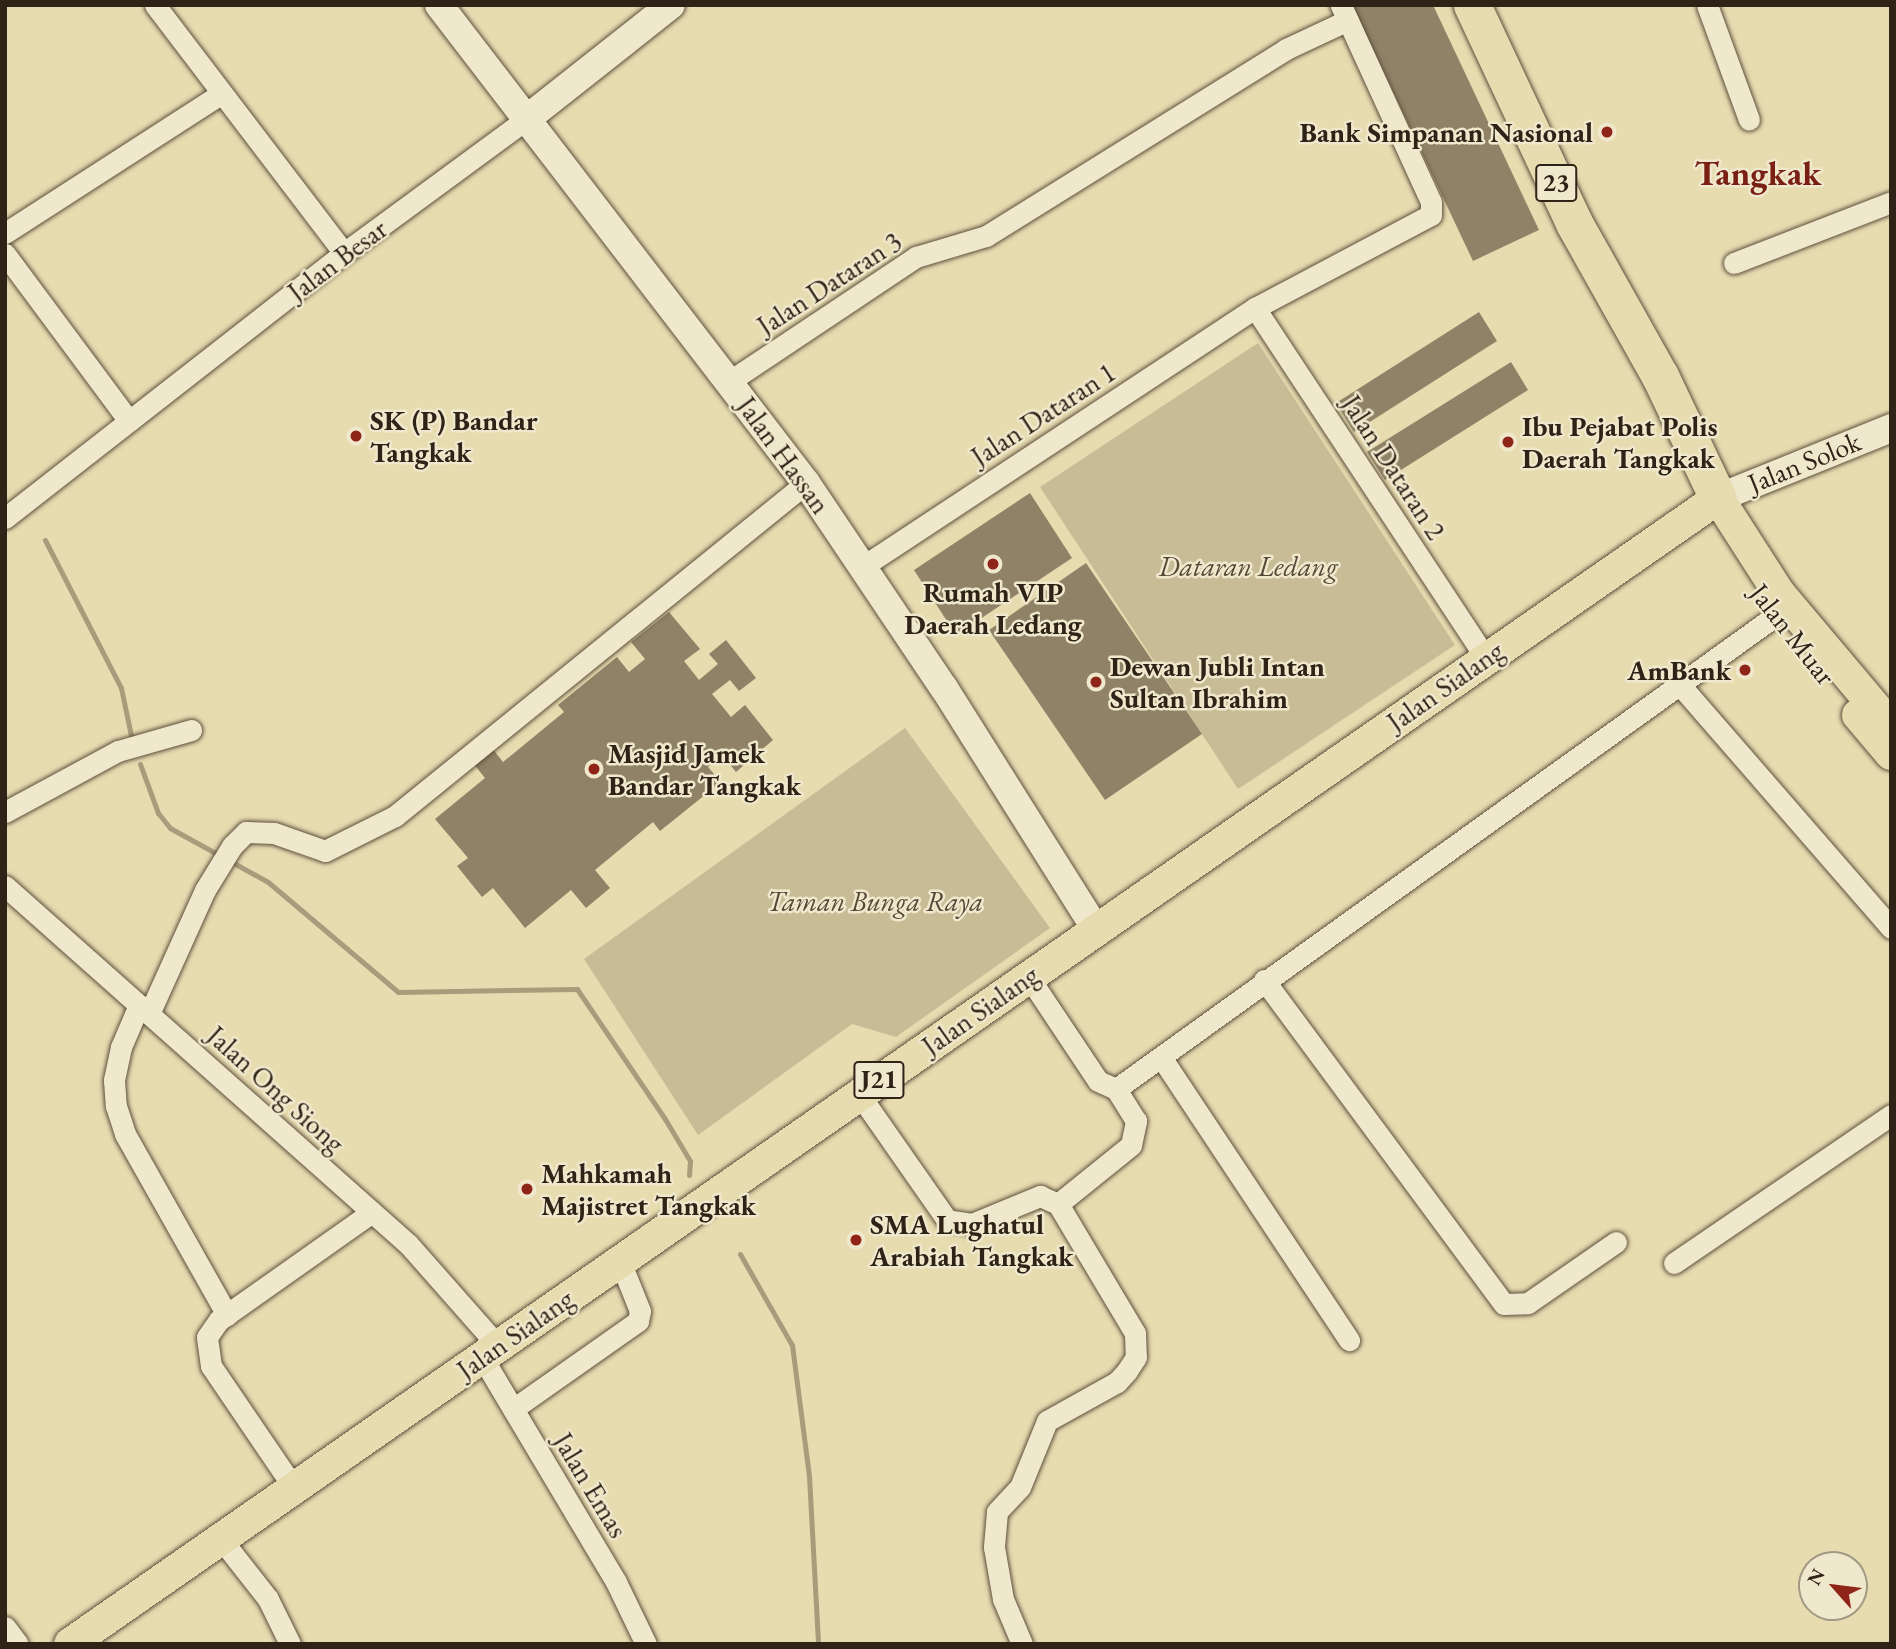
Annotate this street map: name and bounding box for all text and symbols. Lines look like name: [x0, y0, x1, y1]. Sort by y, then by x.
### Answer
place label: Bank Simpanan Nasional: [1300, 115, 1593, 149]
marker: Bank Simpanan Nasional: [1599, 124, 1615, 140]
district label: Tangkak: [1695, 152, 1821, 194]
road number: 23: [1535, 160, 1577, 206]
street label: Jalan Besar: [281, 212, 393, 308]
street label: Jalan Dataran 3: [750, 224, 908, 342]
street label: Jalan Dataran 1: [964, 355, 1122, 473]
street label: Jalan Dataran 2: [1335, 388, 1453, 546]
street label: Jalan Hassan: [730, 390, 838, 520]
place label: SK (P) Bandar Tangkak: [370, 403, 537, 469]
place label: Ibu Pejabat Polis Daerah Tangkak: [1522, 409, 1718, 475]
street label: Jalan Solok: [1743, 424, 1865, 500]
marker: SK (P) Bandar Tangkak: [348, 428, 364, 444]
marker: Ibu Pejabat Polis Daerah Tangkak: [1500, 434, 1516, 450]
park label: Dataran Ledang: [1158, 549, 1338, 583]
marker: Rumah VIP Daerah Ledang: [985, 556, 1001, 572]
place label: Rumah VIP Daerah Ledang: [904, 575, 1082, 641]
street label: Jalan Muar: [1743, 577, 1843, 691]
street label: Jalan Sialang: [1380, 634, 1510, 738]
place label: Dewan Jubli Intan Sultan Ibrahim: [1110, 649, 1325, 715]
place label: AmBank: [1627, 653, 1731, 687]
marker: AmBank: [1737, 662, 1753, 678]
marker: Dewan Jubli Intan Sultan Ibrahim: [1088, 674, 1104, 690]
place label: Masjid Jamek Bandar Tangkak: [608, 736, 801, 802]
marker: Masjid Jamek Bandar Tangkak: [586, 761, 602, 777]
park label: Taman Bunga Raya: [767, 884, 983, 918]
street label: Jalan Sialang: [915, 958, 1045, 1062]
street label: Jalan Ong Siong: [200, 1018, 352, 1160]
road number: J21: [853, 1058, 905, 1102]
place label: Mahkamah Majistret Tangkak: [541, 1156, 756, 1222]
marker: Mahkamah Majistret Tangkak: [519, 1181, 535, 1197]
place label: SMA Lughatul Arabiah Tangkak: [870, 1207, 1073, 1273]
marker: SMA Lughatul Arabiah Tangkak: [848, 1232, 864, 1248]
street label: Jalan Sialang: [450, 1282, 580, 1386]
street label: Jalan Emas: [547, 1426, 635, 1544]
north arrow: [1798, 1551, 1868, 1621]
text: N: [1801, 1564, 1830, 1590]

